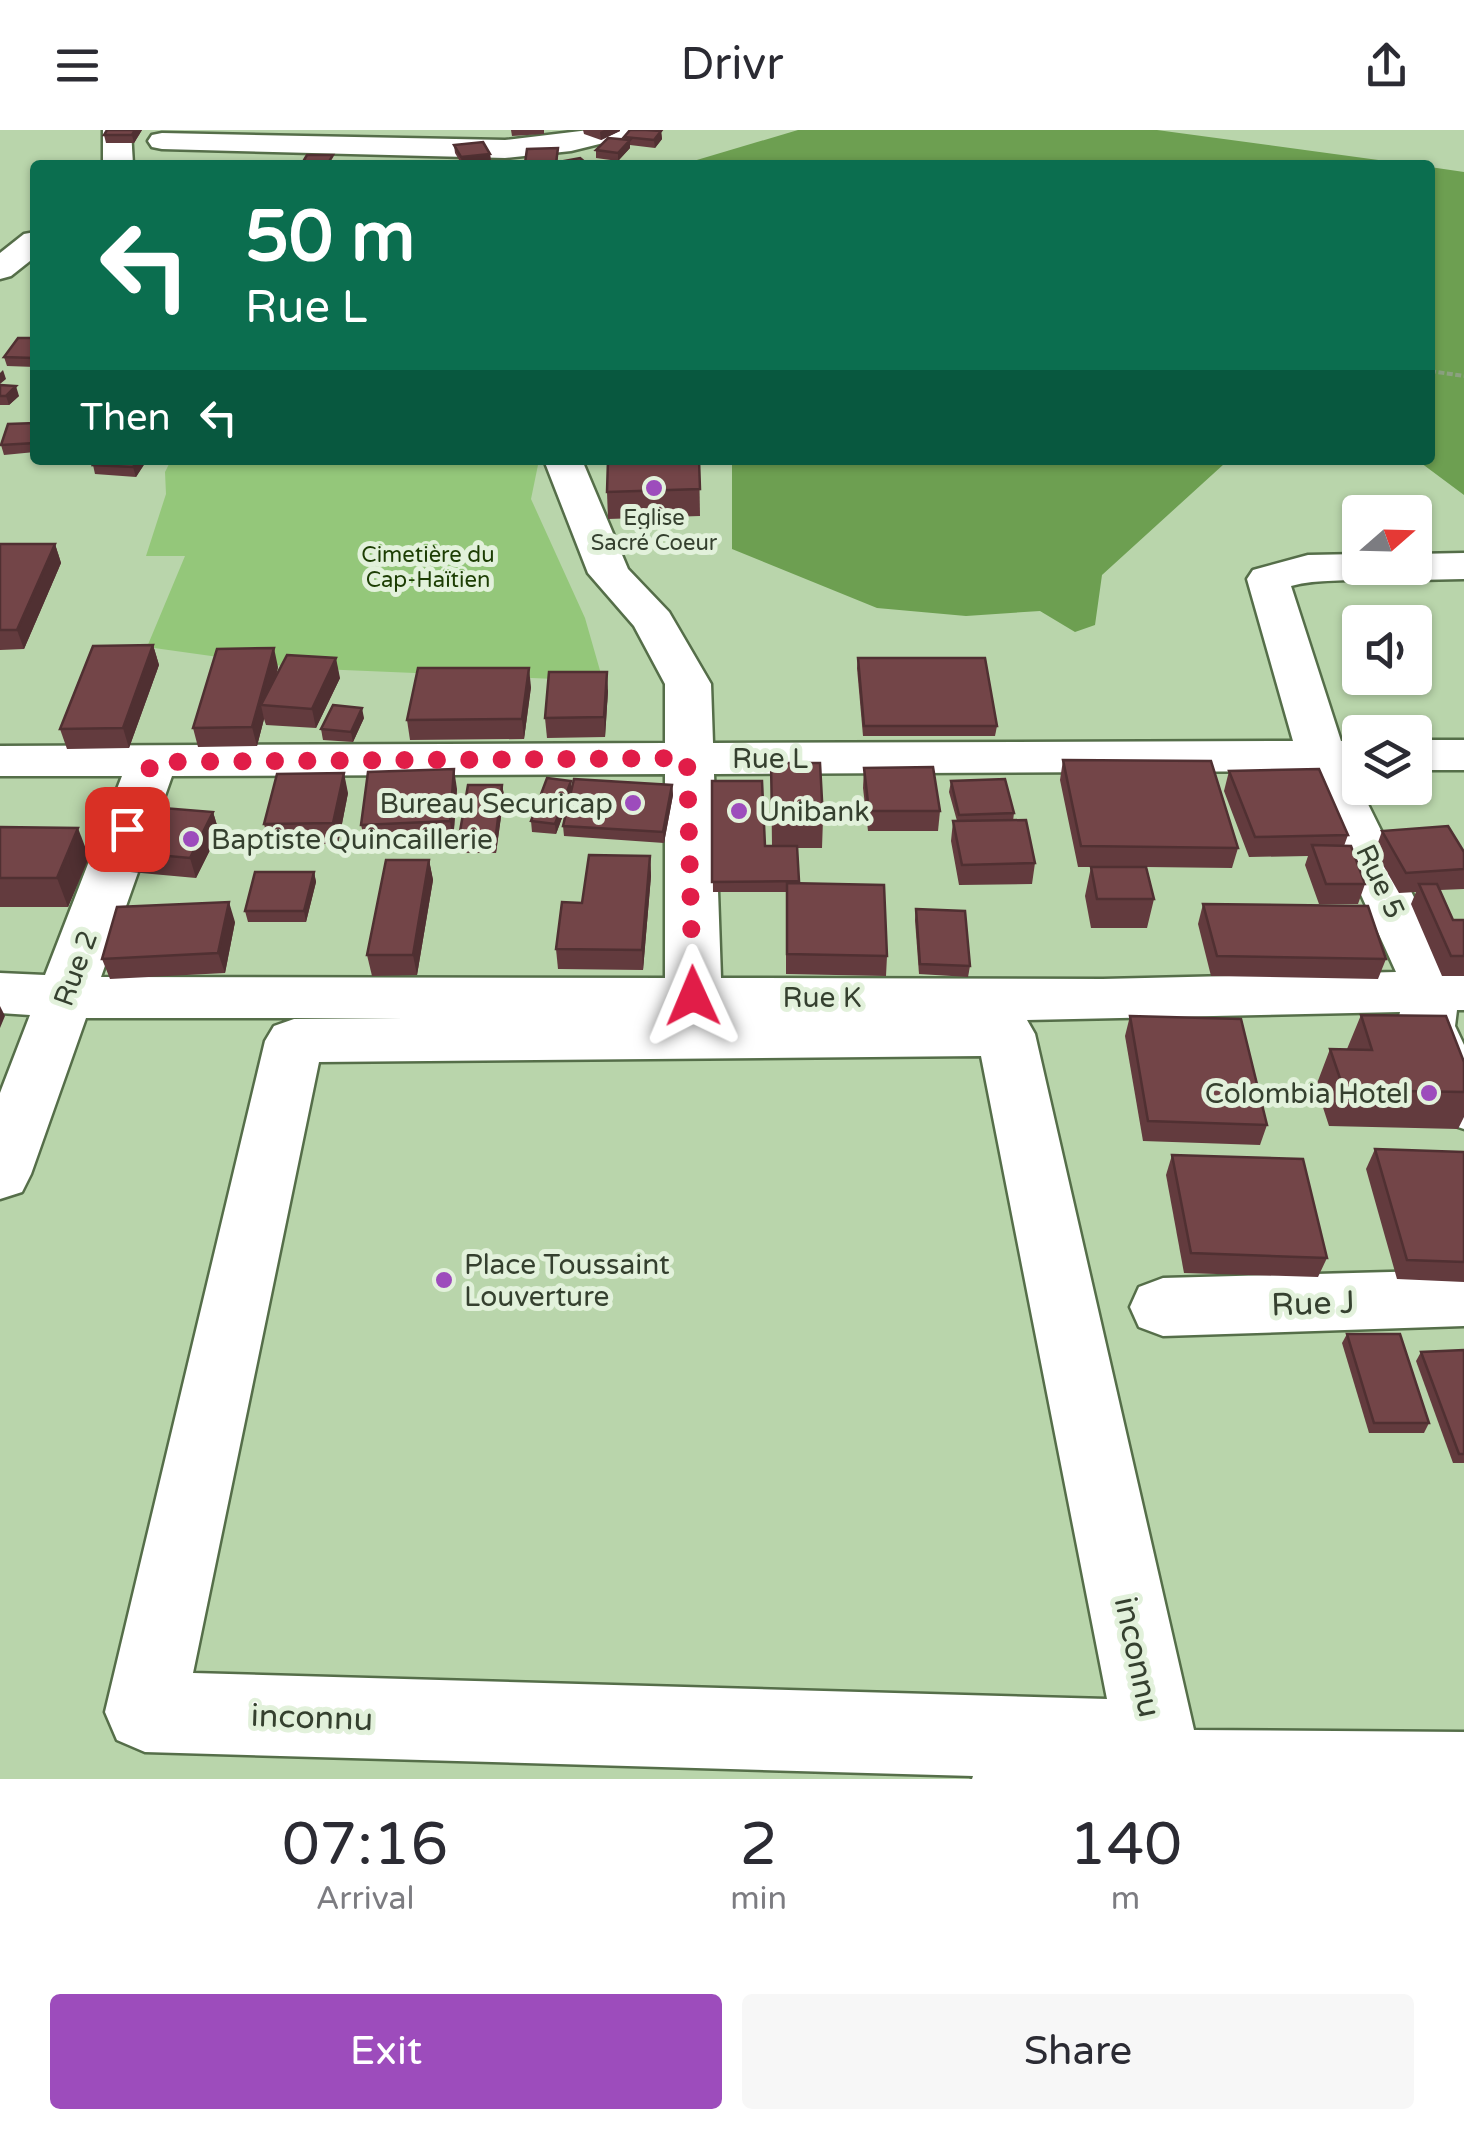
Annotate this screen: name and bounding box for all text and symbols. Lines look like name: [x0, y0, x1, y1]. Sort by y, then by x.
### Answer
icon: menu: [50, 38, 105, 93]
text: Drivr: [681, 38, 783, 92]
icon: share: [1359, 38, 1414, 93]
text: 50 m: [245, 196, 415, 280]
icon: left: [80, 200, 210, 330]
text: Rue L: [245, 281, 368, 335]
icon: left: [191, 390, 246, 445]
text: Then: [80, 395, 171, 441]
marker: Eglise Sacré Coeur: [643, 477, 665, 499]
north arrow: [1342, 495, 1432, 585]
map controls: [1342, 495, 1432, 805]
place label: Eglise Sacré Coeur: [591, 505, 718, 556]
park label: Cimetière du Cap-Haïtien: [361, 542, 495, 593]
button: sound: [1342, 605, 1432, 695]
button: layers: [1342, 715, 1432, 805]
street label: Rue L: [732, 742, 808, 776]
pin: [85, 787, 170, 872]
place label: Bureau Securicap: [380, 787, 613, 821]
marker: Bureau Securicap: [622, 792, 644, 814]
place label: Unibank: [759, 795, 869, 829]
marker: Unibank: [728, 800, 750, 822]
icon: arrive: [100, 802, 155, 857]
place label: Baptiste Quincaillerie: [211, 823, 493, 857]
marker: Baptiste Quincaillerie: [180, 828, 202, 850]
street label: Rue 5: [1348, 839, 1412, 924]
street label: Rue 2: [47, 926, 105, 1011]
position arrow: [641, 944, 745, 1048]
street label: Rue K: [783, 981, 861, 1015]
place label: Colombia Hotel: [1205, 1077, 1409, 1111]
marker: Colombia Hotel: [1418, 1082, 1440, 1104]
place label: Place Toussaint Louverture: [464, 1248, 670, 1314]
marker: Place Toussaint Louverture: [433, 1269, 455, 1291]
street label: Rue J: [1271, 1284, 1355, 1324]
street label: inconnu: [1106, 1593, 1168, 1721]
street label: inconnu: [250, 1697, 374, 1739]
text: 07:16: [282, 1809, 448, 1881]
text: 2: [740, 1809, 777, 1881]
text: 140: [1069, 1809, 1182, 1881]
text: Arrival: [316, 1880, 415, 1918]
text: min: [730, 1880, 787, 1918]
text: m: [1111, 1880, 1140, 1918]
button: Exit: [50, 1994, 722, 2109]
button: Share: [742, 1994, 1414, 2109]

